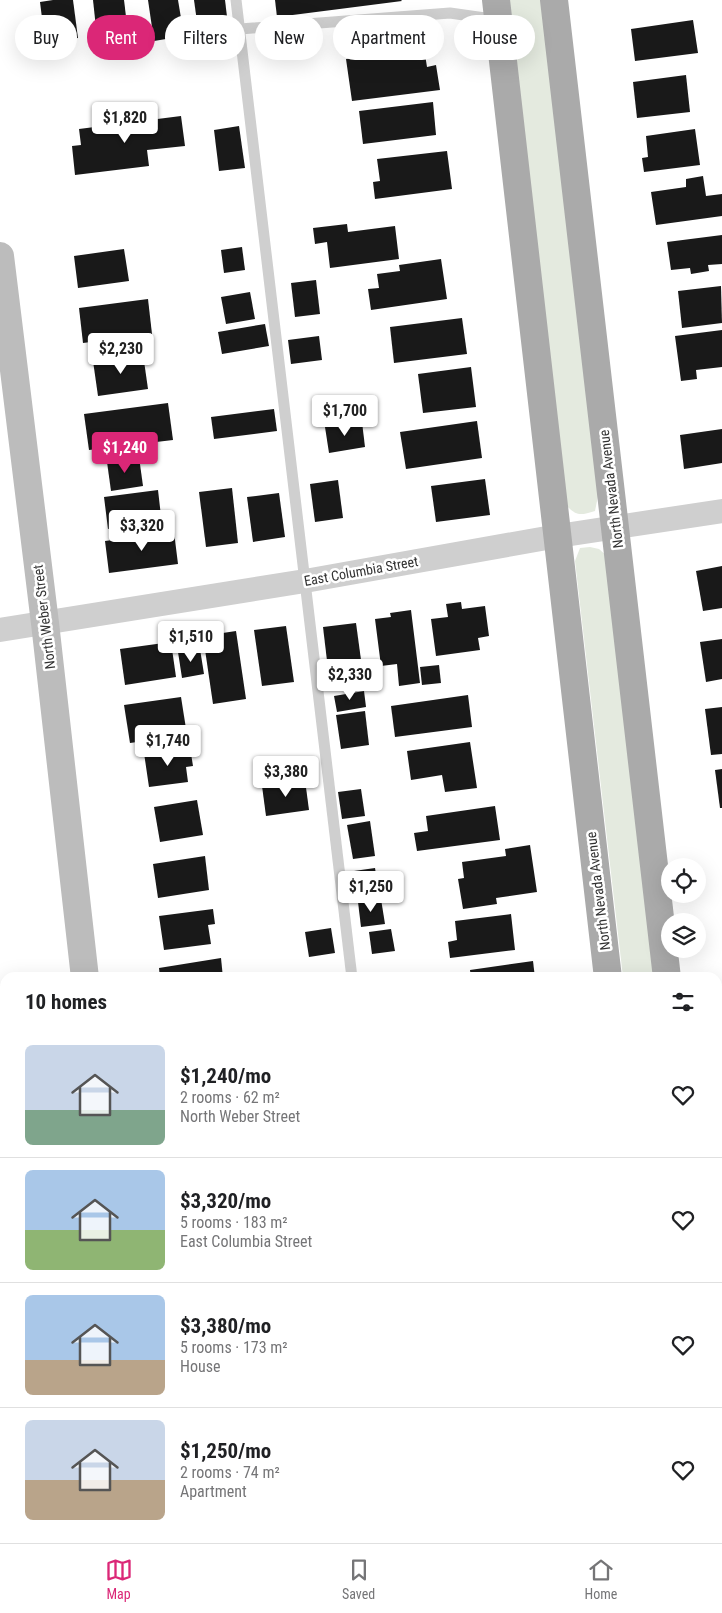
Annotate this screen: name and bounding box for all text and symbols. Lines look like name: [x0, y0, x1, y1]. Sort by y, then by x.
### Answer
chip: Buy: [15, 15, 77, 60]
chip: Rent: [87, 15, 155, 60]
chip: Filters: [165, 15, 245, 60]
chip: New: [255, 15, 323, 60]
chip: Apartment: [333, 15, 444, 60]
chip: House: [454, 15, 535, 60]
pin: $1,820: [84, 102, 166, 144]
text: $1,820: [103, 108, 147, 127]
pin: $2,230: [80, 332, 162, 375]
text: $2,230: [99, 339, 143, 358]
pin: $1,700: [304, 394, 386, 437]
text: $1,700: [323, 401, 367, 420]
street label: North Nevada Avenue: [596, 428, 626, 549]
pin: $1,240: [84, 432, 166, 474]
text: $1,240: [103, 438, 147, 457]
pin: $3,320: [101, 510, 183, 552]
text: $3,320: [120, 516, 164, 535]
street label: East Columbia Street: [303, 553, 419, 589]
street label: North Weber Street: [30, 564, 58, 670]
pin: $1,510: [150, 620, 232, 663]
text: $1,510: [169, 627, 213, 646]
pin: $2,330: [309, 658, 391, 701]
text: $2,330: [328, 665, 372, 684]
pin: $1,740: [127, 724, 209, 767]
text: $1,740: [146, 731, 190, 750]
pin: $3,380: [245, 756, 327, 798]
text: $3,380: [264, 762, 308, 781]
street label: North Nevada Avenue: [583, 830, 613, 951]
map controls: [661, 858, 706, 958]
button: locate: [661, 858, 706, 903]
pin: $1,250: [330, 870, 412, 913]
text: $1,250: [349, 877, 393, 896]
button: layers: [661, 913, 706, 958]
icon: filters: [669, 988, 697, 1016]
text: 10 homes: [25, 990, 107, 1014]
text: $1,240/mo: [180, 1064, 271, 1088]
icon: home: [65, 1065, 125, 1125]
icon: heart: [669, 1081, 697, 1109]
text: 2 rooms · 62 m²: [180, 1088, 280, 1107]
text: North Weber Street: [180, 1107, 300, 1126]
text: $3,320/mo: [180, 1189, 271, 1213]
icon: home: [65, 1190, 125, 1250]
icon: heart: [669, 1206, 697, 1234]
text: 5 rooms · 183 m²: [180, 1213, 288, 1232]
text: East Columbia Street: [180, 1232, 312, 1251]
text: $3,380/mo: [180, 1314, 271, 1338]
icon: home: [65, 1315, 125, 1375]
icon: heart: [669, 1331, 697, 1359]
text: 5 rooms · 173 m²: [180, 1338, 288, 1357]
text: House: [180, 1357, 220, 1376]
text: $1,250/mo: [180, 1439, 271, 1463]
icon: home: [65, 1440, 125, 1500]
icon: heart: [669, 1456, 697, 1484]
text: 2 rooms · 74 m²: [180, 1463, 280, 1482]
text: Apartment: [180, 1482, 247, 1501]
tab: Map: [105, 1556, 133, 1602]
tab: Saved: [342, 1556, 375, 1602]
tab: Home: [585, 1556, 617, 1602]

